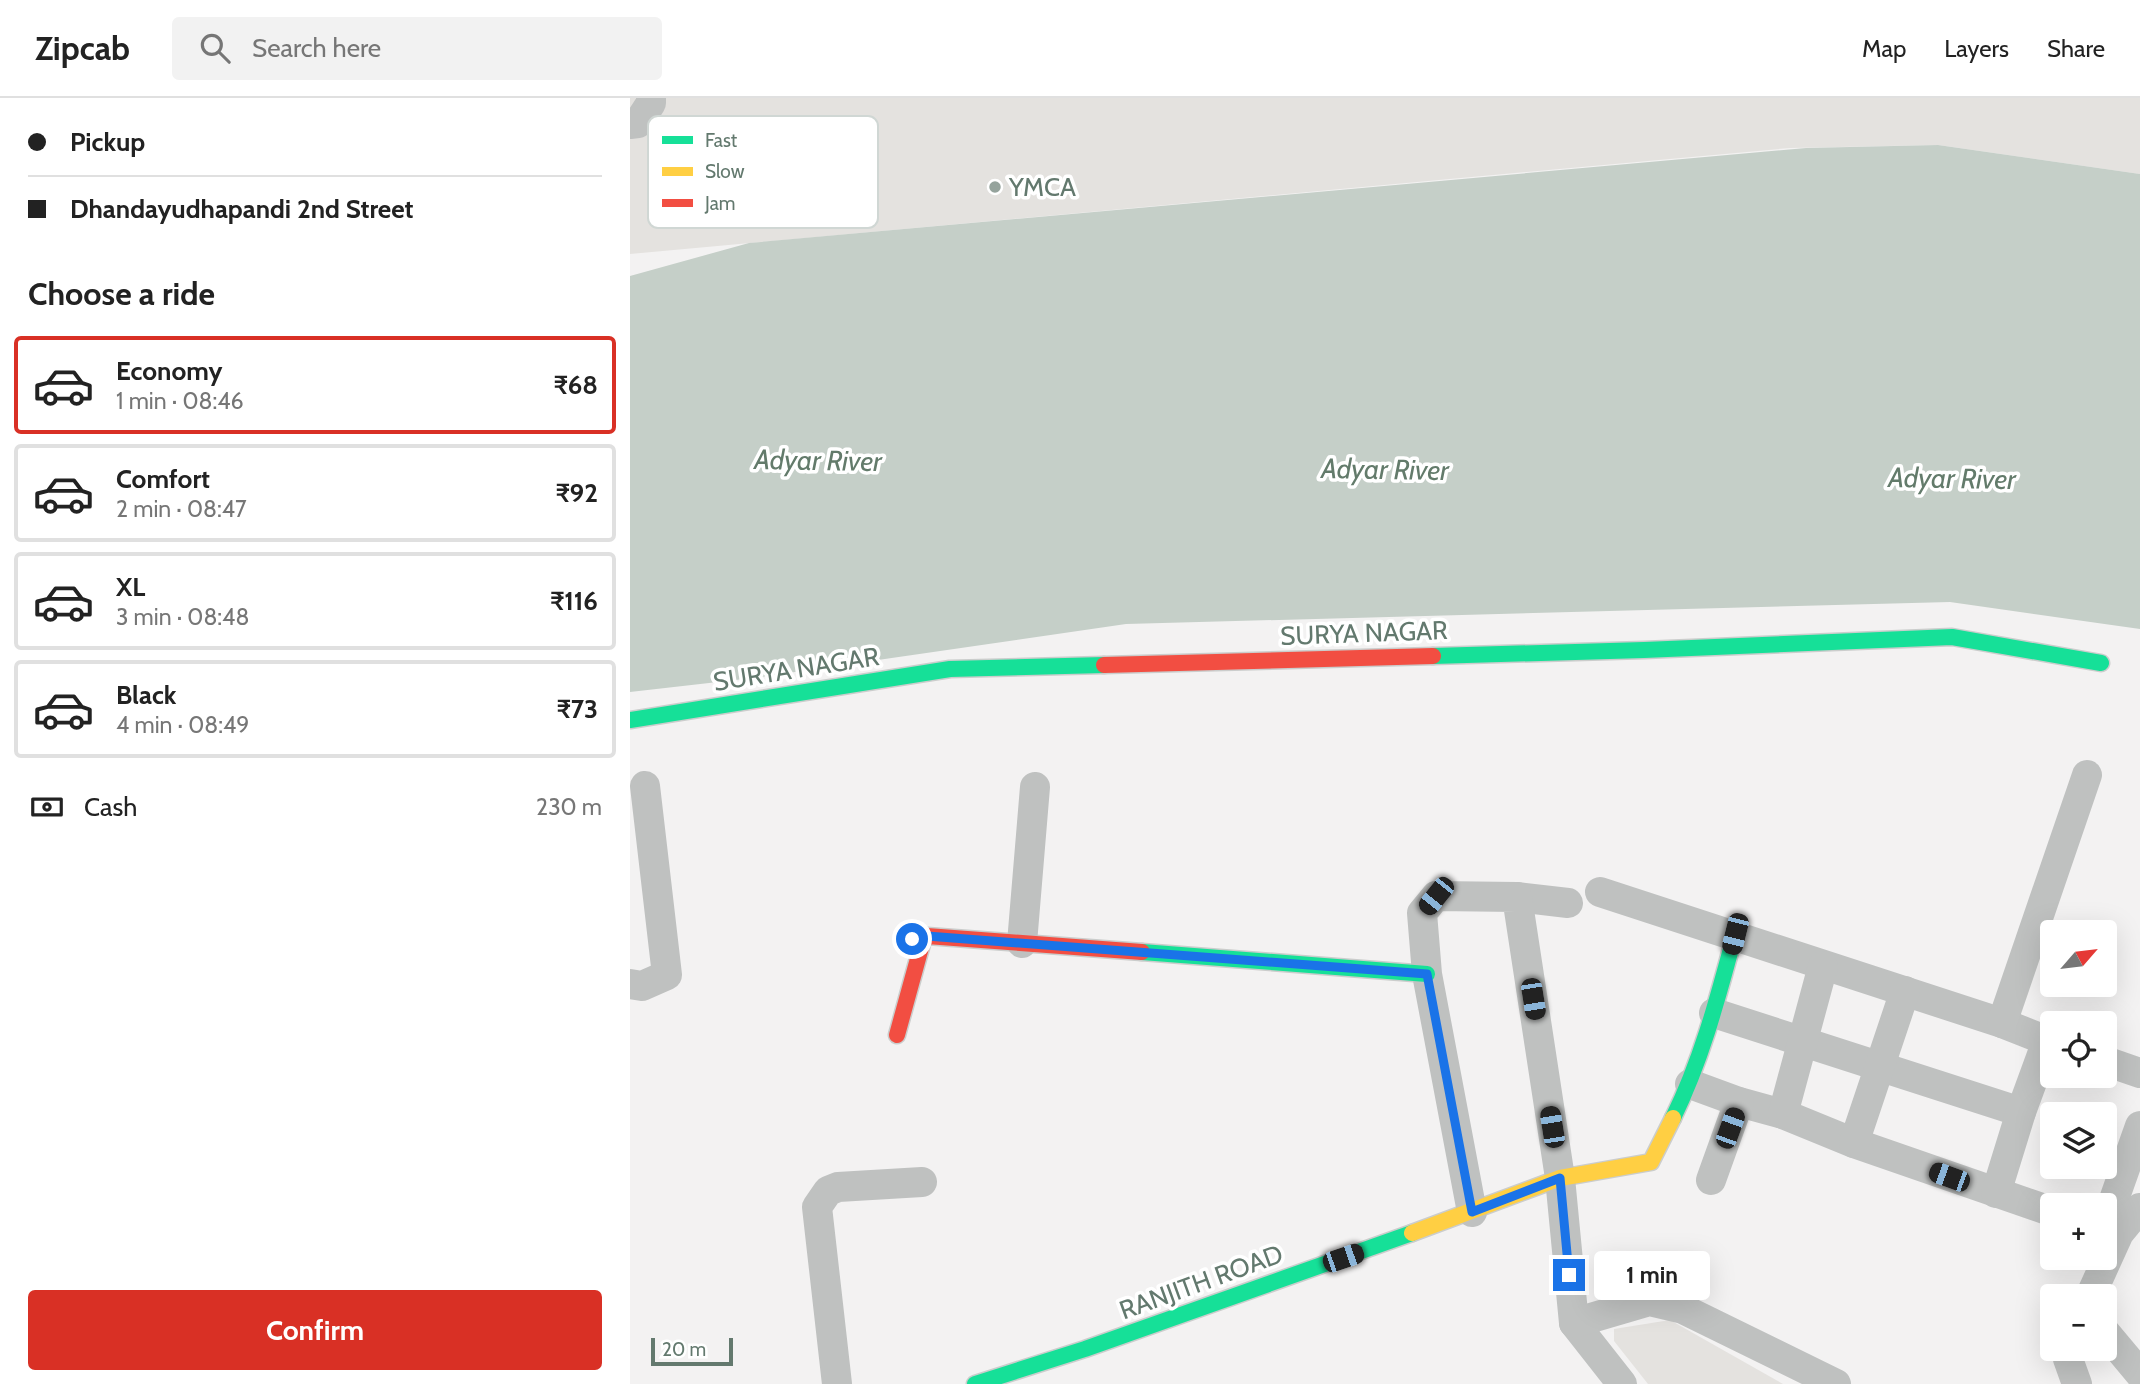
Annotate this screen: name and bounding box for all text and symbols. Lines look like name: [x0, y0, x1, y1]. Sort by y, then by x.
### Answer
search box: [172, 17, 662, 80]
text: Zipcab: [35, 28, 130, 68]
icon: search: [196, 29, 234, 67]
text: Search here: [252, 32, 381, 64]
text: Map: [1862, 34, 1906, 63]
text: Layers: [1944, 34, 2009, 63]
text: Share: [2047, 34, 2105, 63]
legend: [648, 116, 878, 228]
text: Pickup: [70, 126, 145, 158]
text: Fast: [705, 129, 738, 152]
text: Slow: [705, 160, 745, 183]
place label: YMCA: [1008, 171, 1076, 203]
marker: YMCA: [987, 179, 1003, 195]
text: Jam: [704, 192, 735, 215]
text: Dhandayudhapandi 2nd Street: [70, 193, 414, 225]
text: Choose a ride: [28, 274, 215, 313]
icon: car: [32, 354, 95, 417]
text: Economy: [116, 355, 222, 387]
text: ₹68: [554, 369, 598, 401]
text: 1 min · 08:46: [116, 387, 244, 415]
water label: Adyar River: [752, 442, 883, 478]
water label: Adyar River: [1319, 451, 1450, 487]
water label: Adyar River: [1886, 460, 2017, 496]
icon: car: [32, 462, 95, 525]
text: Comfort: [116, 463, 210, 495]
text: ₹92: [555, 477, 598, 509]
text: 2 min · 08:47: [116, 495, 247, 523]
icon: car: [32, 570, 95, 633]
text: XL: [116, 571, 145, 603]
text: ₹116: [550, 585, 598, 617]
text: 3 min · 08:48: [116, 603, 249, 631]
street label: SURYA NAGAR: [1280, 614, 1449, 652]
street label: SURYA NAGAR: [711, 640, 882, 698]
icon: car: [32, 678, 95, 741]
text: Black: [116, 679, 176, 711]
text: ₹73: [557, 693, 598, 725]
text: 4 min · 08:49: [116, 711, 249, 739]
icon: cash: [28, 788, 66, 826]
text: Cash: [84, 791, 137, 823]
text: 230 m: [536, 793, 602, 821]
car: [1415, 873, 1458, 919]
car: [1720, 911, 1751, 957]
north arrow: [2040, 920, 2118, 998]
map controls: [2040, 920, 2117, 1361]
route start: [896, 923, 928, 955]
car: [1520, 977, 1547, 1021]
button: locate: [2040, 1011, 2117, 1088]
button: layers: [2040, 1102, 2117, 1179]
car: [1539, 1105, 1566, 1149]
car: [1713, 1105, 1748, 1151]
car: [1926, 1160, 1973, 1194]
button: +: [2040, 1193, 2117, 1270]
street label: RANJITH ROAD: [1115, 1238, 1287, 1326]
car: [1320, 1241, 1367, 1275]
callout: 1 min: [1594, 1250, 1709, 1300]
route end: [1553, 1259, 1585, 1291]
text: 1 min: [1626, 1261, 1678, 1289]
button: −: [2040, 1284, 2117, 1361]
button: Confirm: [28, 1290, 602, 1370]
scale bar: [651, 1335, 733, 1367]
text: 20 m: [662, 1338, 706, 1361]

